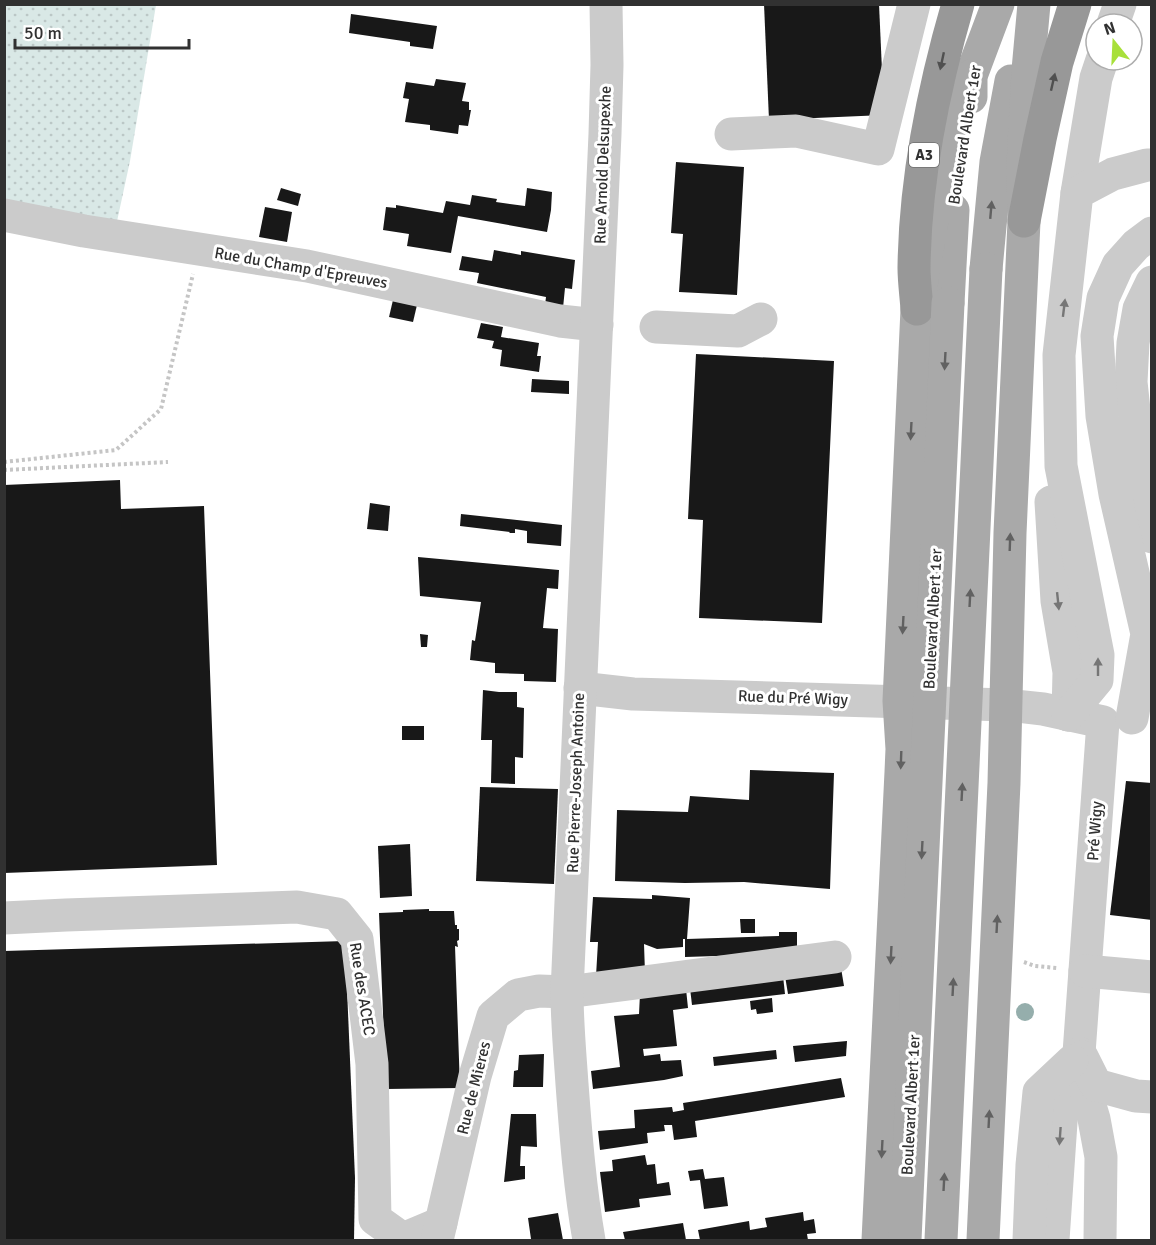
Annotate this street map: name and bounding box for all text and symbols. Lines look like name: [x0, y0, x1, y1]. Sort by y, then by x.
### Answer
scale bar: [15, 12, 189, 50]
north arrow: [1084, 12, 1144, 72]
text: N: [1101, 17, 1118, 40]
text: 50 m: [24, 22, 62, 44]
one-way arrow: [937, 52, 946, 71]
street label: Boulevard Albert 1er: [944, 64, 986, 206]
one-way arrow: [1048, 73, 1058, 91]
street label: Rue Arnold Delsupexhe: [590, 86, 616, 244]
road number: A3: [909, 143, 939, 167]
one-way arrow: [986, 201, 996, 220]
street label: Rue du Champ d'Epreuves: [213, 243, 389, 293]
one-way arrow: [1059, 298, 1069, 317]
one-way arrow: [940, 352, 949, 371]
one-way arrow: [907, 421, 916, 440]
one-way arrow: [1005, 532, 1015, 551]
street label: Boulevard Albert 1er: [919, 548, 947, 690]
one-way arrow: [966, 588, 975, 607]
one-way arrow: [1053, 592, 1062, 611]
one-way arrow: [898, 616, 907, 635]
one-way arrow: [1093, 657, 1103, 676]
street label: Rue du Pré Wigy: [738, 686, 849, 710]
street label: Rue Pierre-Joseph Antoine: [563, 693, 589, 873]
one-way arrow: [897, 750, 906, 769]
one-way arrow: [957, 783, 966, 802]
street label: Pré Wigy: [1083, 800, 1107, 862]
one-way arrow: [918, 840, 927, 859]
one-way arrow: [993, 915, 1002, 934]
street label: Rue des ACEC: [345, 941, 379, 1037]
one-way arrow: [887, 945, 896, 964]
one-way arrow: [948, 978, 957, 997]
street label: Boulevard Albert 1er: [897, 1034, 925, 1176]
street label: Rue de Mieres: [453, 1039, 495, 1137]
one-way arrow: [984, 1110, 993, 1129]
one-way arrow: [1055, 1127, 1065, 1146]
one-way arrow: [878, 1140, 887, 1159]
one-way arrow: [939, 1173, 948, 1192]

